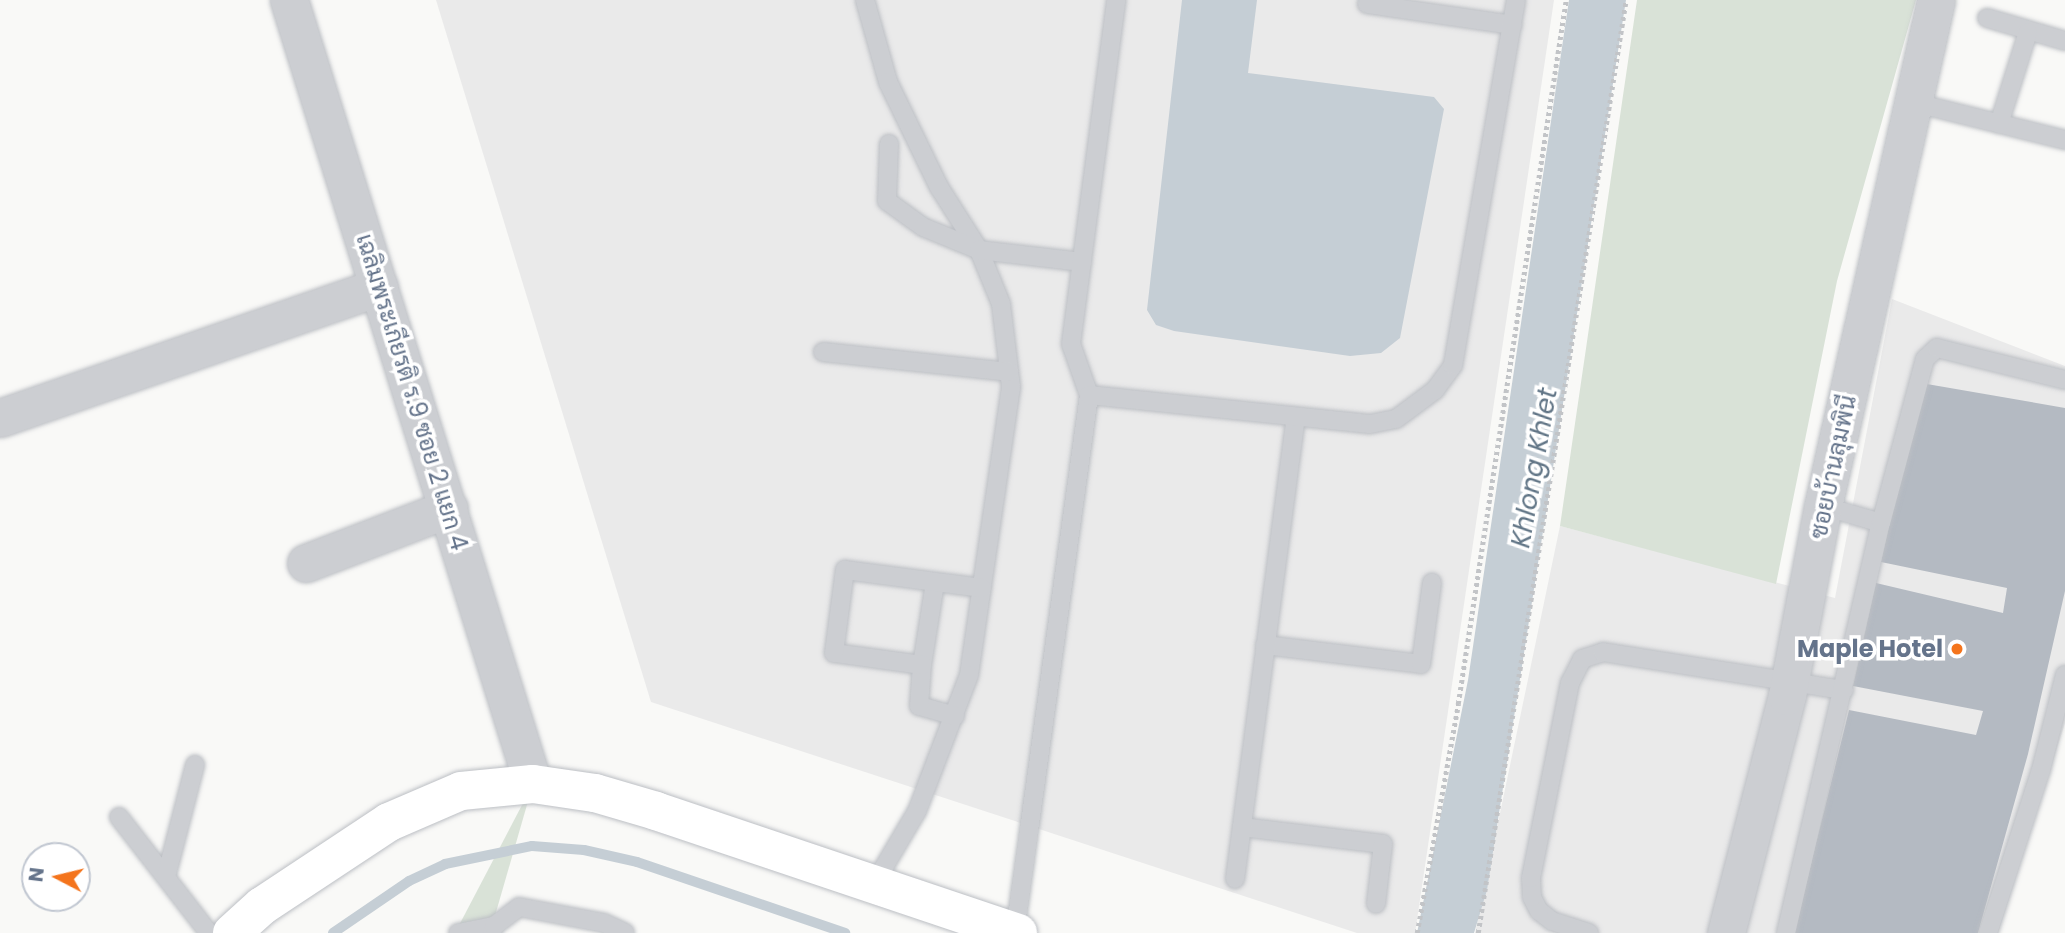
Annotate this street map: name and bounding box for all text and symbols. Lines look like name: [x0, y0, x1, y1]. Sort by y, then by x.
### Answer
street label: เฉลิมพระเกียรติ ร.9 ซอย 2 แยก 4: [350, 230, 474, 554]
water label: Khlong Khlet: [1506, 386, 1564, 550]
street label: ซอยบ้านลุมพินี: [1804, 392, 1862, 542]
place label: Maple Hotel: [1797, 635, 1943, 663]
marker: Maple Hotel: [1949, 641, 1965, 657]
north arrow: [21, 842, 91, 912]
text: N: [22, 866, 51, 883]

